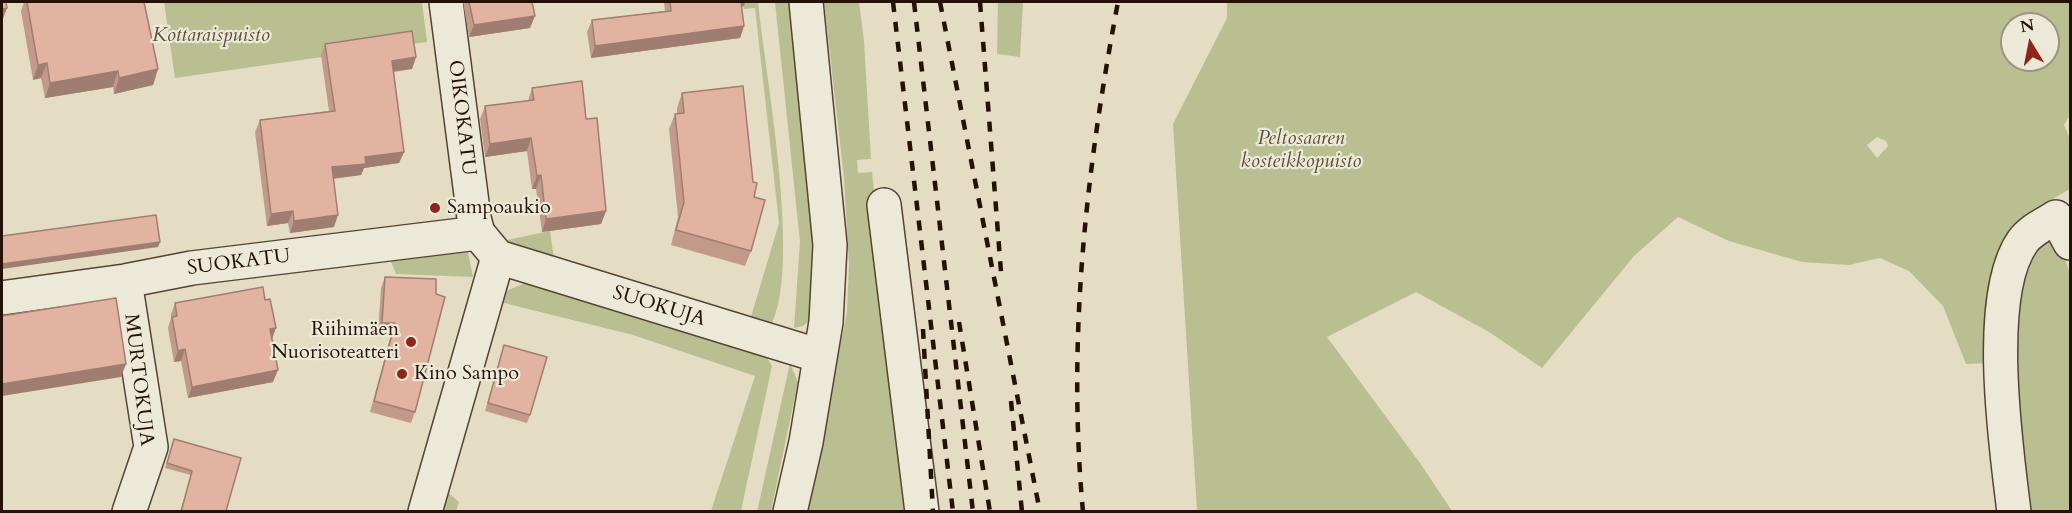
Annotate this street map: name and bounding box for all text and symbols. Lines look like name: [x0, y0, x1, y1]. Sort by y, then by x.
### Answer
north arrow: [2000, 12, 2060, 72]
text: N: [2018, 14, 2036, 38]
park label: Kottaraispuisto: [152, 24, 270, 48]
street label: OIKOKATU: [442, 59, 480, 177]
park label: Peltosaaren kosteikkopuisto: [1241, 127, 1361, 174]
place label: Sampoaukio: [447, 196, 551, 220]
marker: Sampoaukio: [428, 201, 442, 215]
street label: SUOKATU: [186, 245, 292, 281]
street label: SUOKUJA: [610, 282, 708, 332]
street label: MURTOKUJA: [118, 312, 158, 448]
place label: Riihimäen Nuorisoteatteri: [271, 318, 399, 365]
marker: Riihimäen Nuorisoteatteri: [404, 335, 418, 349]
place label: Kino Sampo: [414, 362, 519, 386]
marker: Kino Sampo: [395, 367, 409, 381]

